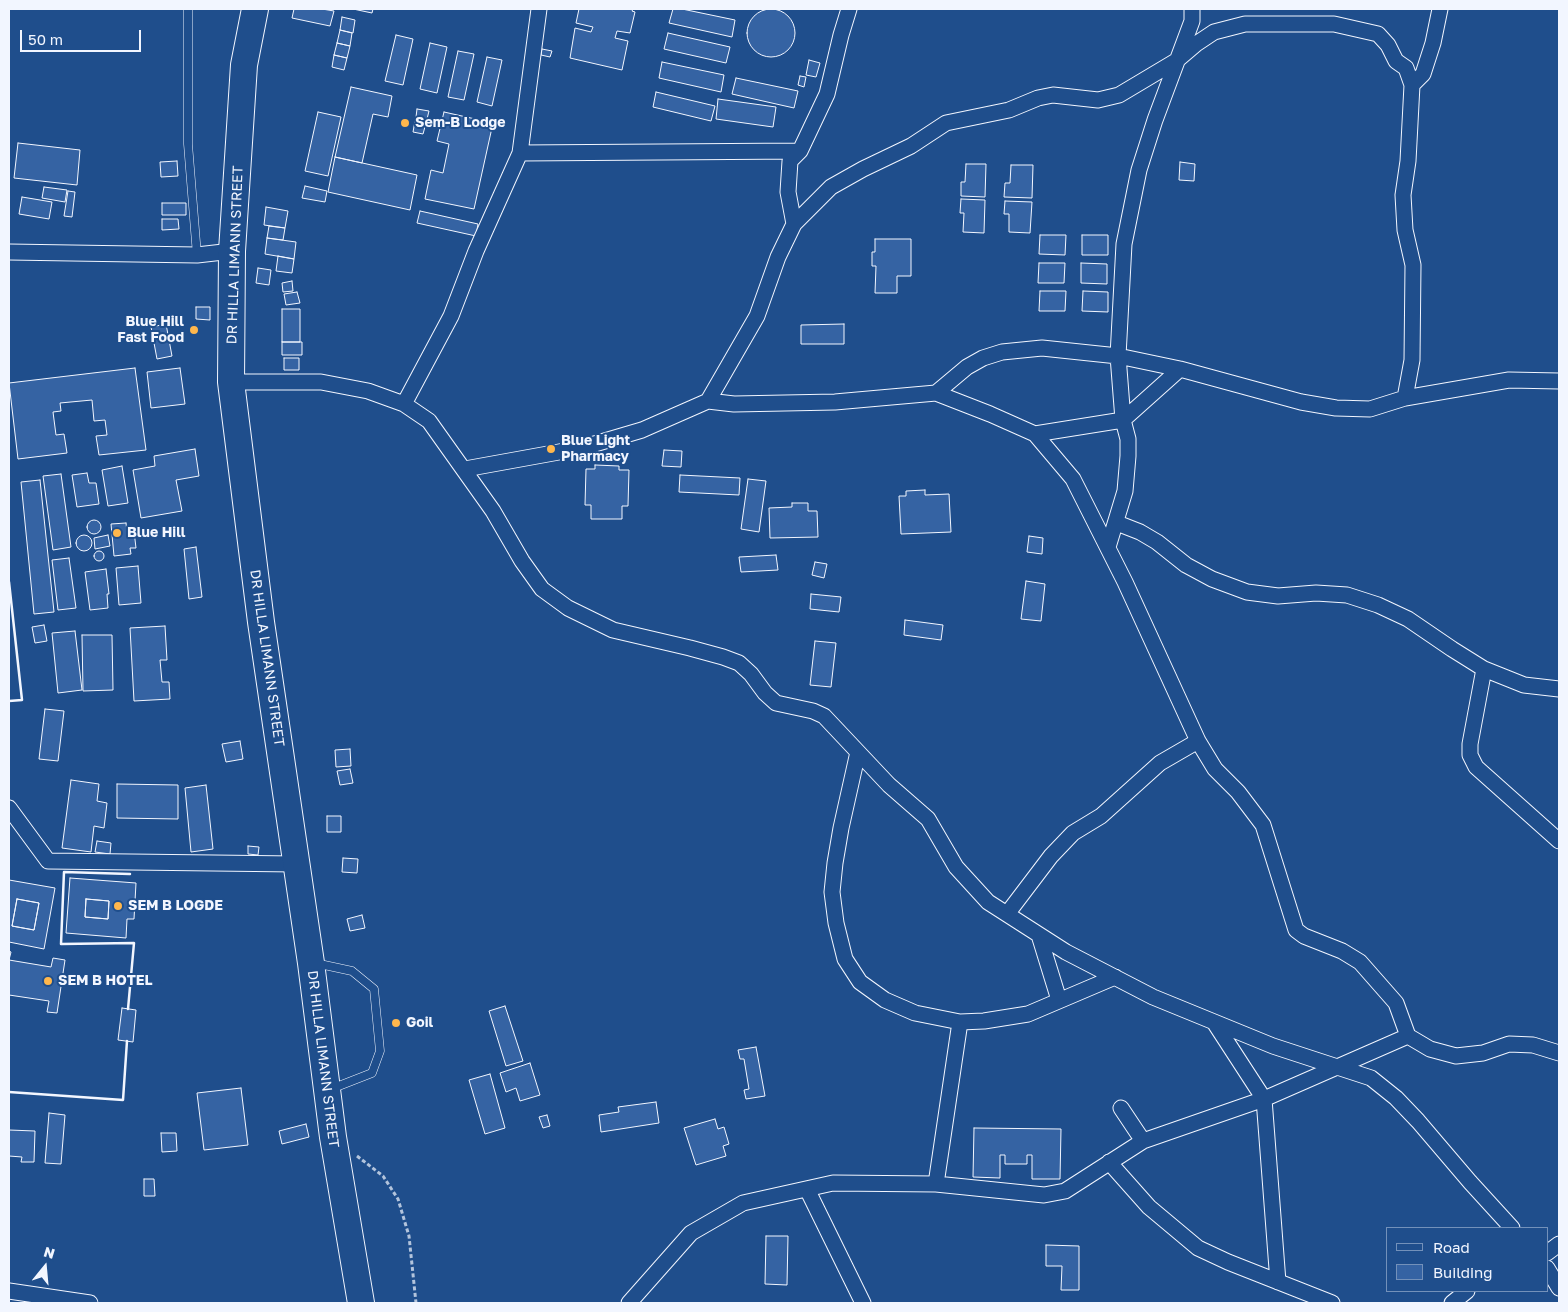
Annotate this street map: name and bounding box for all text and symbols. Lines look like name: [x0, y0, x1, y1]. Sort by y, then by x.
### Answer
scale bar: [22, 20, 144, 52]
text: 50 m: [28, 30, 63, 48]
place label: Sem-B Lodge: [415, 115, 505, 131]
marker: Sem-B Lodge: [399, 117, 411, 129]
street label: DR HILLA LIMANN STREET: [223, 165, 247, 345]
place label: Blue Hill Fast Food: [117, 314, 184, 347]
marker: Blue Hill Fast Food: [188, 324, 200, 336]
place label: Blue Light Pharmacy: [561, 433, 630, 466]
marker: Blue Light Pharmacy: [545, 443, 557, 455]
place label: Blue Hill: [127, 525, 186, 541]
marker: Blue Hill: [111, 527, 123, 539]
street label: DR HILLA LIMANN STREET: [246, 568, 288, 748]
place label: SEM B LOGDE: [128, 898, 223, 914]
marker: SEM B LOGDE: [112, 900, 124, 912]
street label: DR HILLA LIMANN STREET: [304, 969, 342, 1149]
place label: SEM B HOTEL: [58, 973, 153, 989]
marker: SEM B HOTEL: [42, 975, 54, 987]
place label: Goil: [406, 1015, 433, 1031]
marker: Goil: [390, 1017, 402, 1029]
legend: [1386, 1227, 1548, 1292]
text: Road: [1433, 1238, 1470, 1256]
north arrow: [20, 1242, 70, 1292]
text: N: [42, 1242, 57, 1262]
text: Building: [1433, 1263, 1493, 1281]

